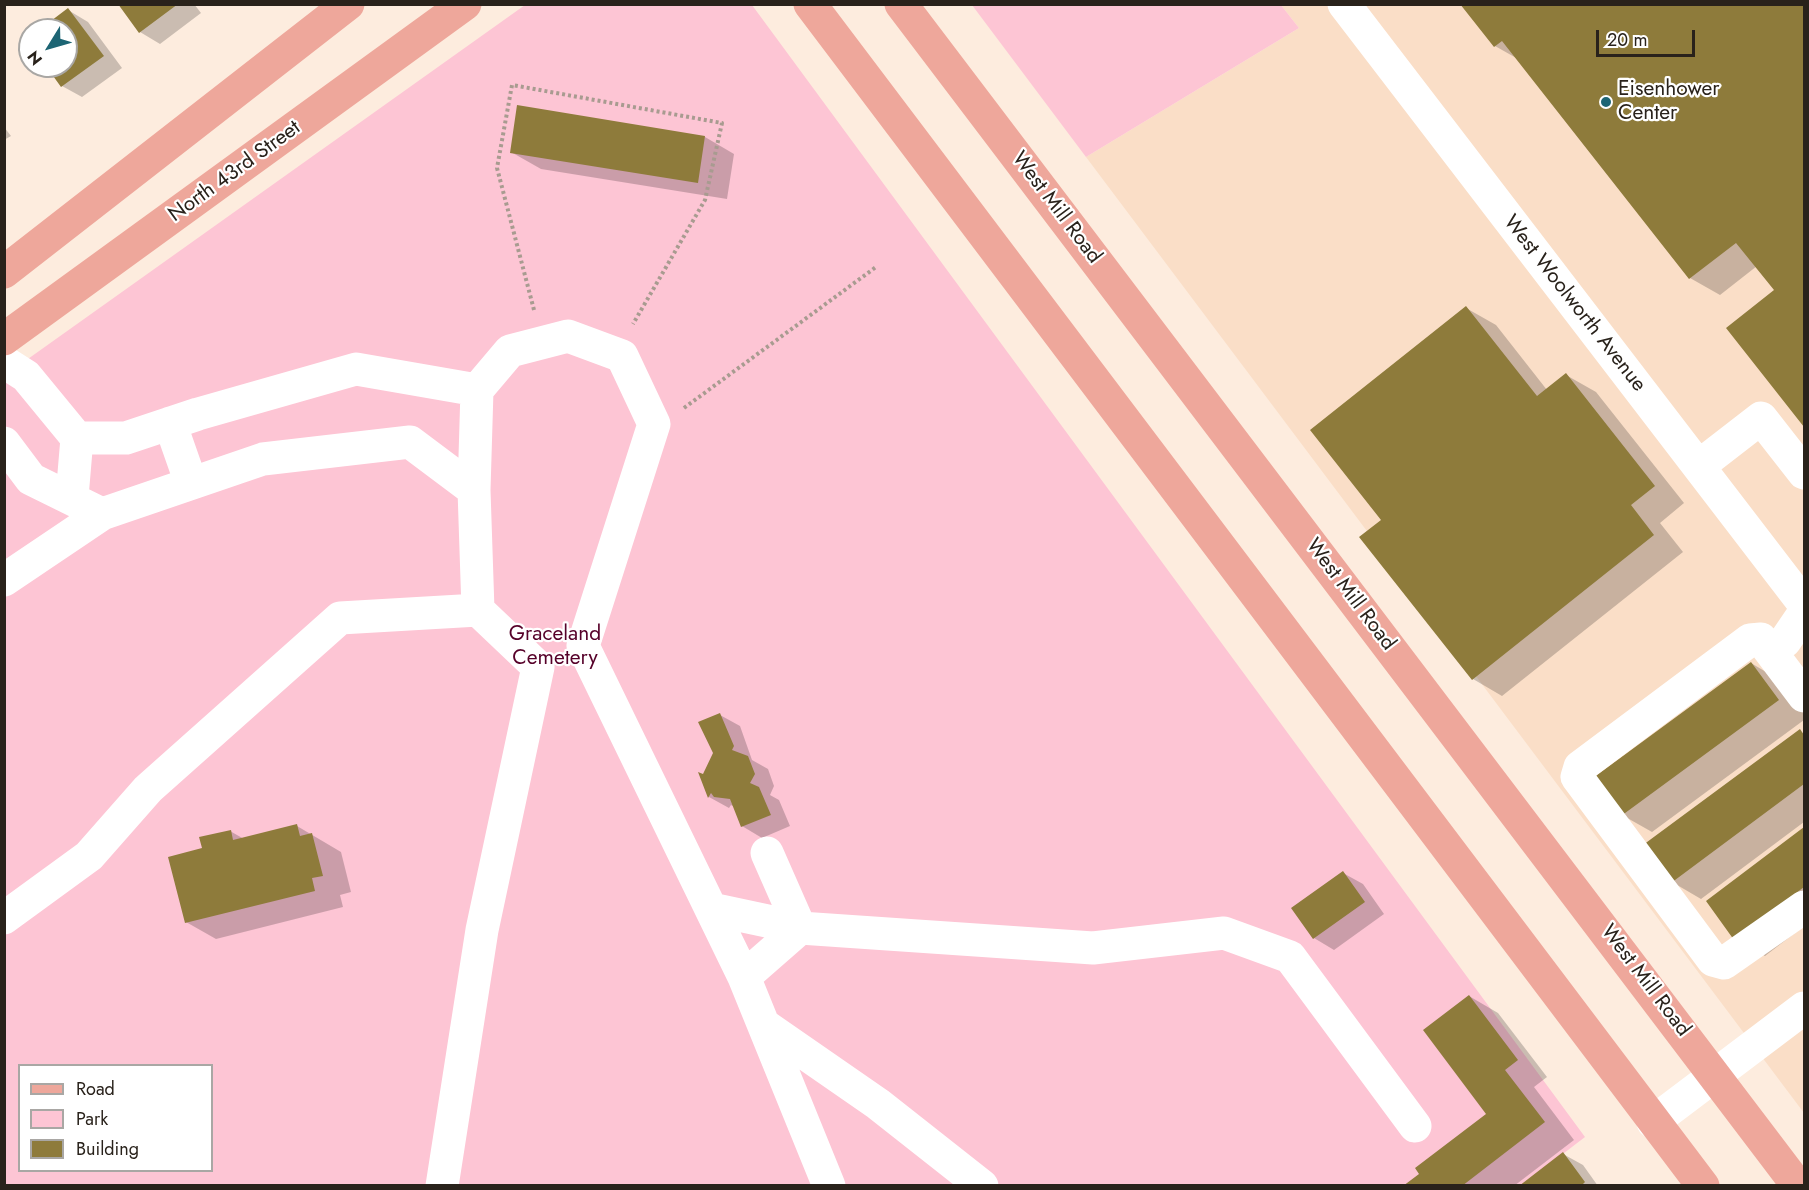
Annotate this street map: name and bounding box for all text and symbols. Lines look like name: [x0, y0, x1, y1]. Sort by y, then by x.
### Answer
north arrow: [18, 18, 78, 78]
scale bar: [1599, 18, 1698, 56]
text: 20 m: [1607, 27, 1647, 53]
text: N: [22, 46, 48, 70]
place label: Eisenhower Center: [1618, 77, 1719, 127]
marker: Eisenhower Center: [1599, 95, 1613, 109]
street label: North 43rd Street: [164, 116, 306, 228]
street label: West Mill Road: [1006, 147, 1106, 269]
street label: West Woolworth Avenue: [1497, 211, 1651, 397]
street label: West Mill Road: [1300, 534, 1400, 656]
park label: Graceland Cemetery: [509, 622, 601, 672]
street label: West Mill Road: [1595, 920, 1695, 1042]
legend: [18, 1064, 213, 1172]
text: Road: [76, 1076, 115, 1102]
text: Park: [76, 1106, 108, 1132]
text: Building: [76, 1136, 139, 1162]

